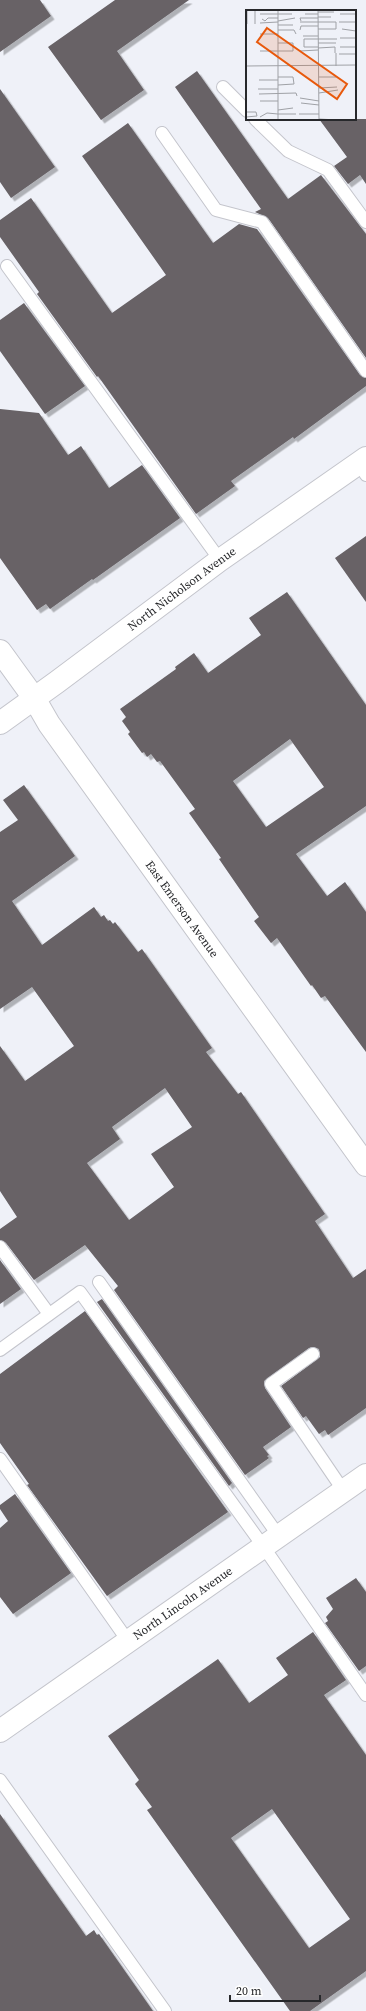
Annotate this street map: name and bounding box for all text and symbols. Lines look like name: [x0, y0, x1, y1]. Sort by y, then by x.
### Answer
inset map: [246, 10, 356, 120]
street label: North Nicholson Avenue: [124, 543, 239, 634]
street label: East Emerson Avenue: [142, 857, 222, 961]
street label: North Lincoln Avenue: [130, 1563, 236, 1644]
scale bar: [230, 1977, 320, 2003]
text: 20 m: [236, 1983, 262, 1999]

